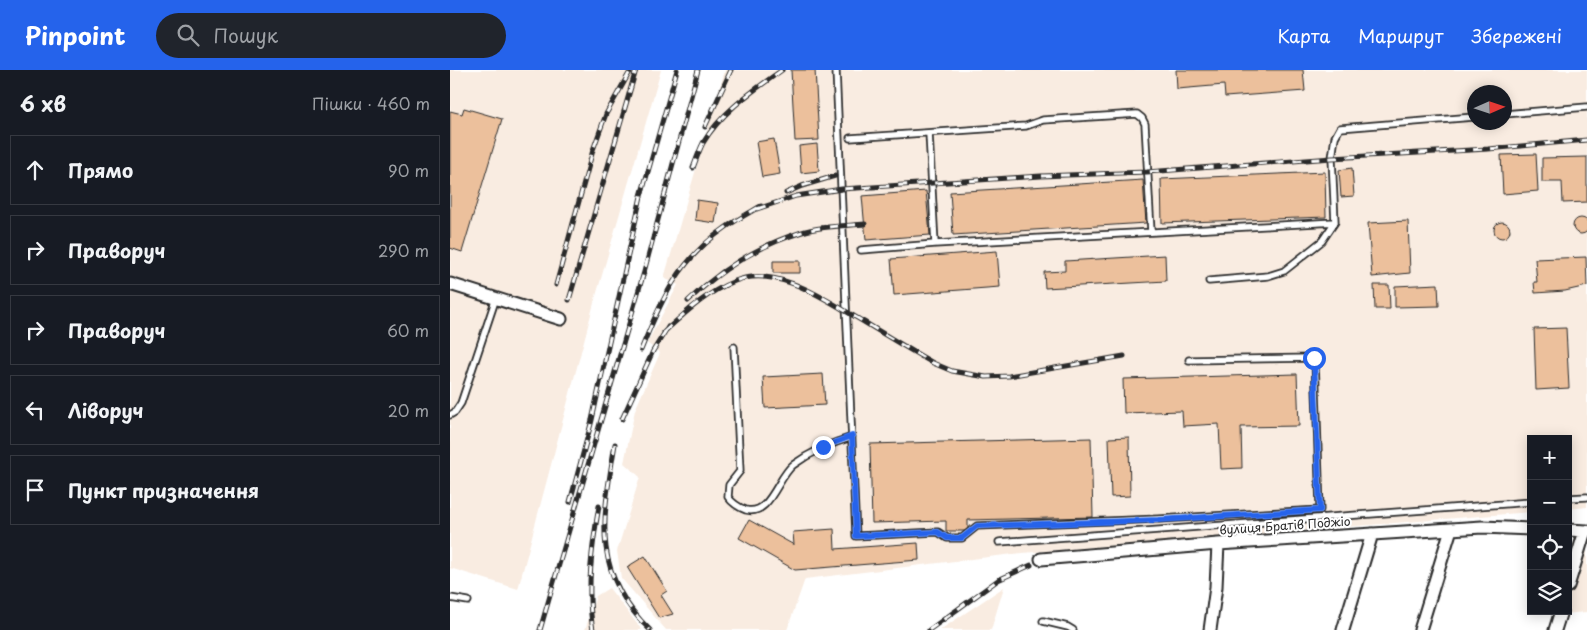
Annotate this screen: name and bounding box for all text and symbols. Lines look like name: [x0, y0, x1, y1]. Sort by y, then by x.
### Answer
search box: [156, 13, 506, 58]
text: Pinpoint: [25, 17, 126, 53]
icon: search: [174, 21, 202, 49]
text: Пошук: [214, 21, 278, 49]
text: Карта: [1277, 22, 1330, 49]
text: Маршрут: [1358, 22, 1443, 49]
text: Збережені: [1471, 22, 1562, 49]
north arrow: [1467, 85, 1512, 130]
text: 6 хв: [20, 87, 66, 119]
text: Пішки · 460 m: [312, 91, 430, 115]
icon: ahead: [21, 156, 49, 184]
text: Прямо: [68, 156, 133, 184]
text: 90 m: [388, 158, 429, 182]
icon: right: [21, 236, 49, 264]
text: Праворуч: [68, 236, 165, 264]
text: 290 m: [378, 238, 429, 262]
icon: right: [21, 316, 49, 344]
text: Праворуч: [68, 316, 165, 344]
text: 60 m: [387, 318, 429, 342]
route start: [1303, 347, 1326, 370]
icon: left: [21, 396, 49, 424]
text: Ліворуч: [68, 396, 144, 424]
text: 20 m: [388, 398, 429, 422]
map controls: [1527, 435, 1572, 615]
button: +: [1527, 435, 1572, 480]
route end: [812, 436, 835, 459]
icon: arrive: [21, 476, 49, 504]
text: Пункт призначення: [68, 476, 259, 504]
button: −: [1527, 480, 1572, 525]
street label: вулиця Братів Поджіо: [1219, 511, 1351, 539]
button: locate: [1527, 525, 1572, 570]
button: layers: [1527, 570, 1572, 615]

